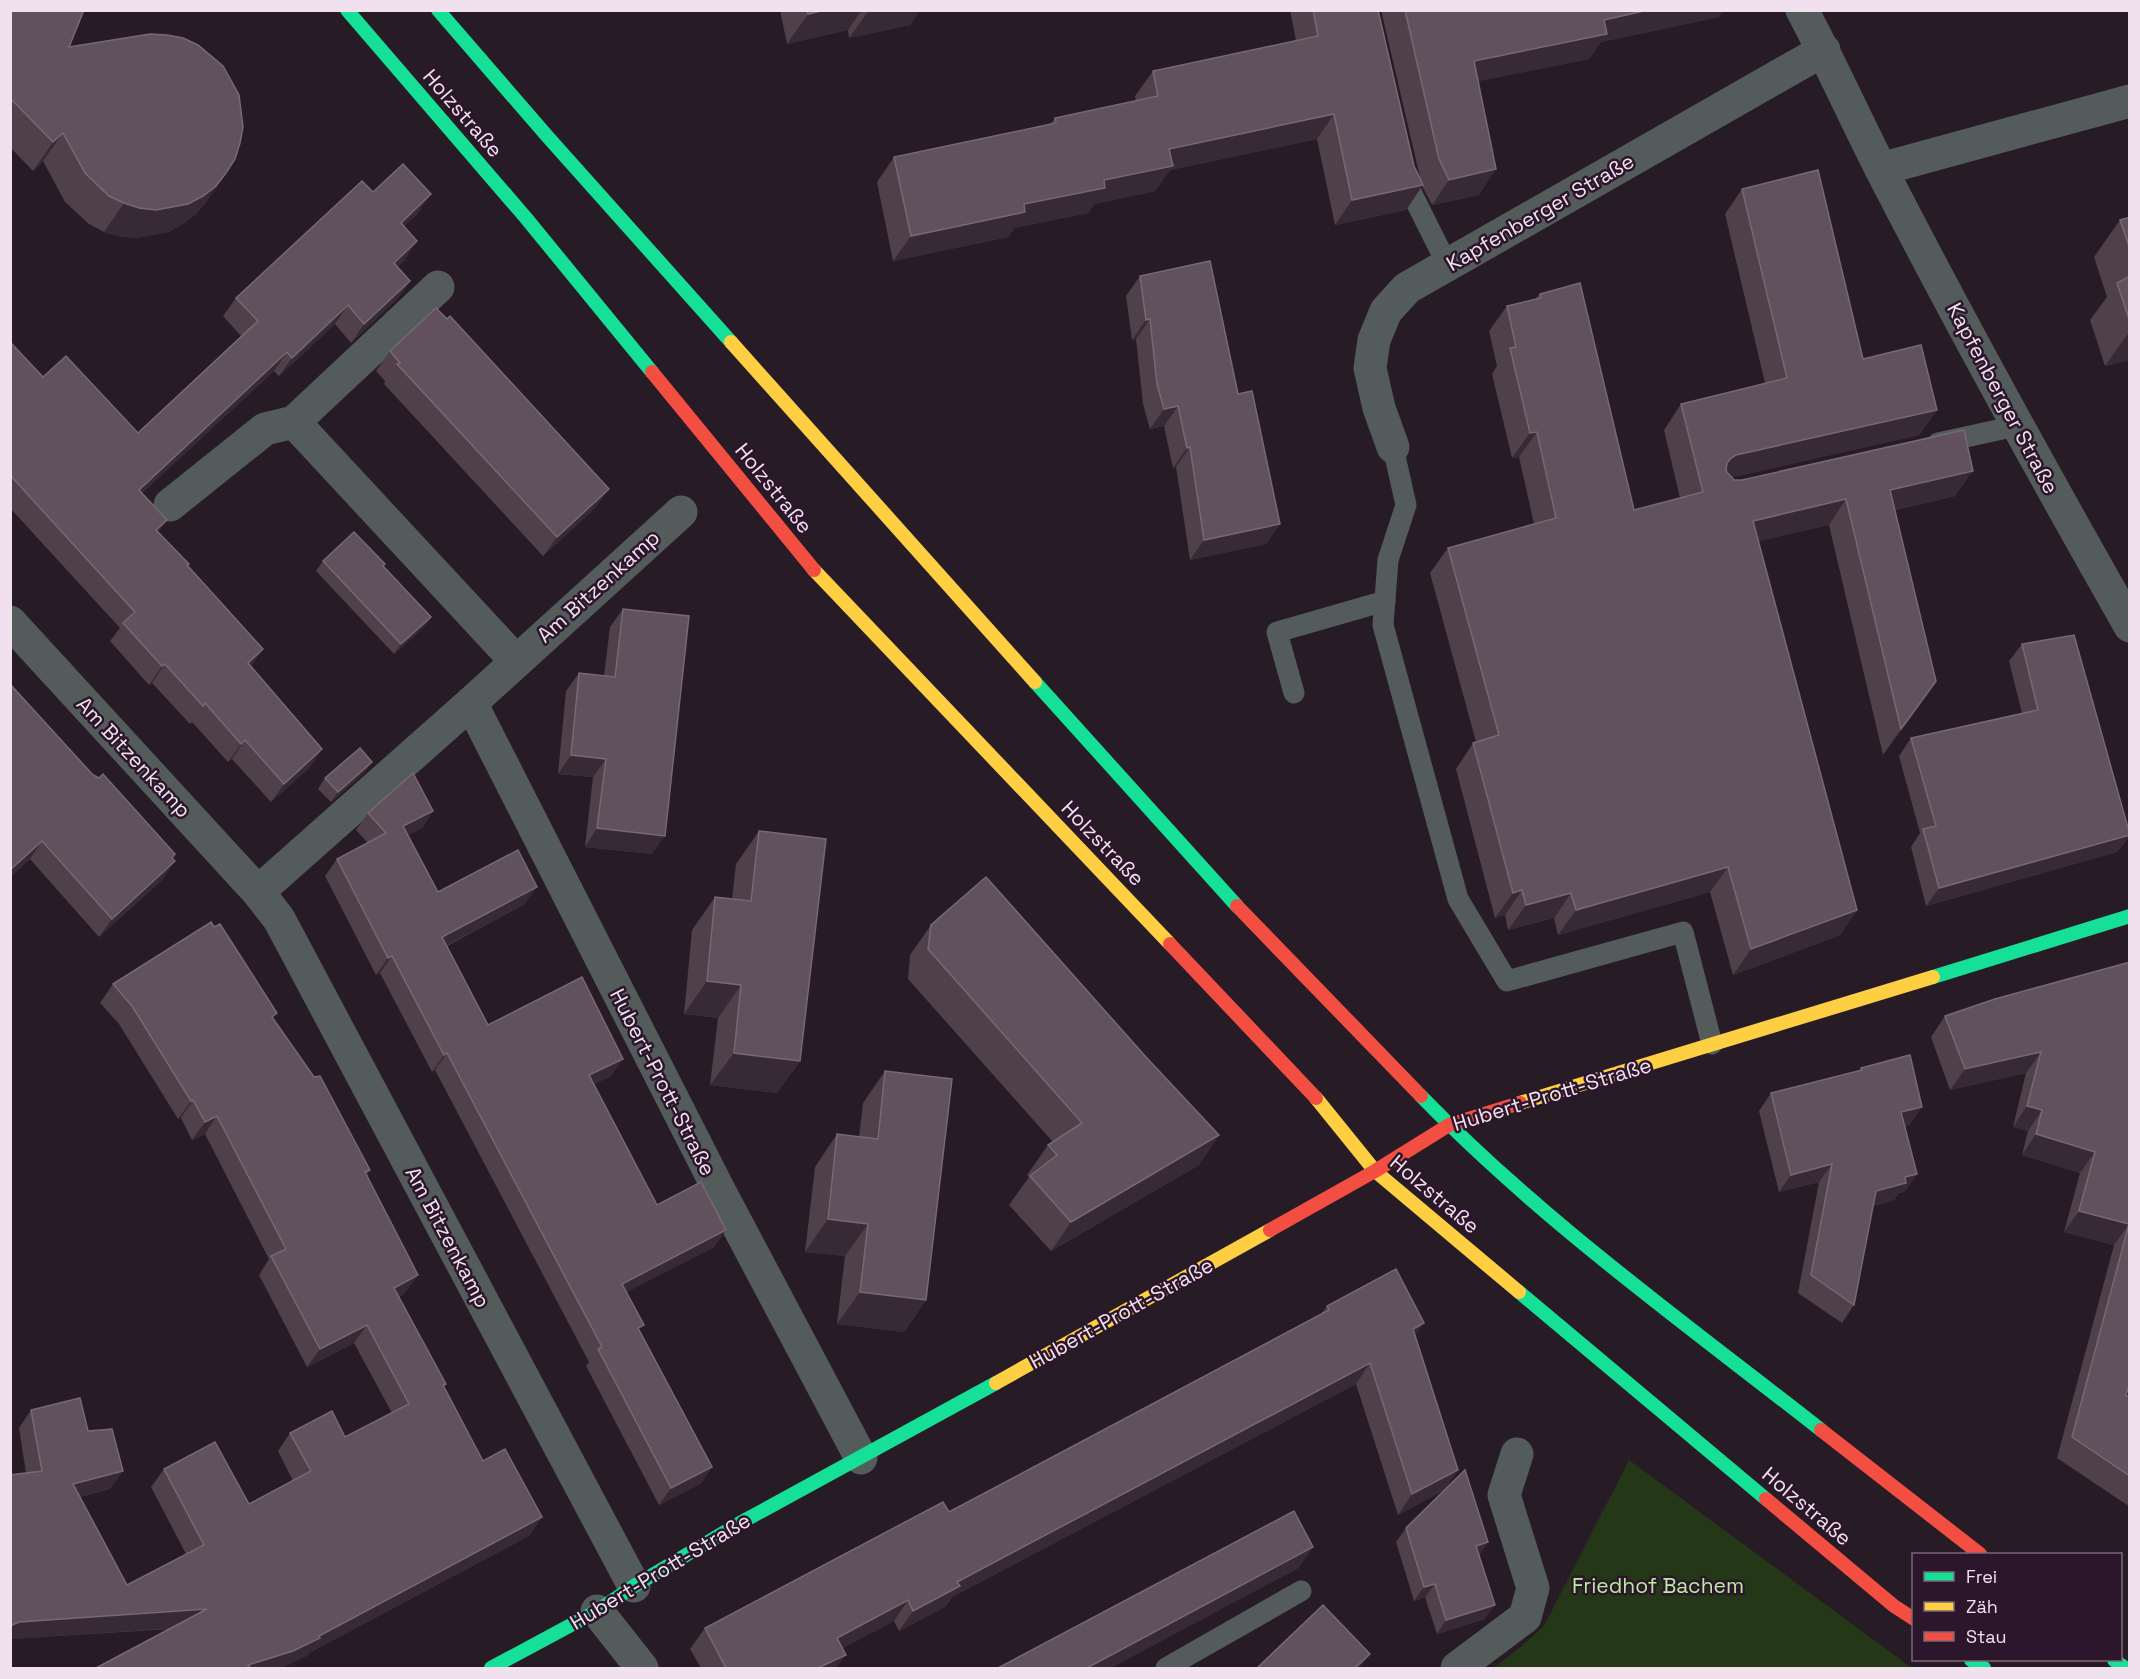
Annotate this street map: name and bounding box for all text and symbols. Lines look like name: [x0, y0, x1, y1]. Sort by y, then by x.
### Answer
street label: Holzstraße: [417, 63, 509, 163]
street label: Kapfenberger Straße: [1441, 147, 1639, 277]
street label: Kapfenberger Straße: [1941, 298, 2065, 498]
street label: Holzstraße: [729, 437, 819, 539]
street label: Am Bitzenkamp: [531, 524, 665, 648]
street label: Am Bitzenkamp: [71, 691, 197, 823]
street label: Holzstraße: [1056, 795, 1150, 891]
street label: Hubert-Prott-Straße: [604, 984, 722, 1180]
street label: Hubert-Prott-Straße: [1449, 1051, 1655, 1137]
street label: Holzstraße: [1385, 1149, 1485, 1239]
street label: Am Bitzenkamp: [399, 1162, 497, 1312]
street label: Hubert-Prott-Straße: [1024, 1251, 1218, 1375]
street label: Holzstraße: [1757, 1461, 1857, 1551]
street label: Hubert-Prott-Straße: [565, 1506, 755, 1636]
legend: [1912, 1553, 2122, 1661]
text: Frei: [1966, 1565, 1997, 1588]
park label: Friedhof Bachem: [1572, 1572, 1744, 1599]
text: Zäh: [1966, 1595, 1998, 1618]
text: Stau: [1966, 1625, 2006, 1648]

